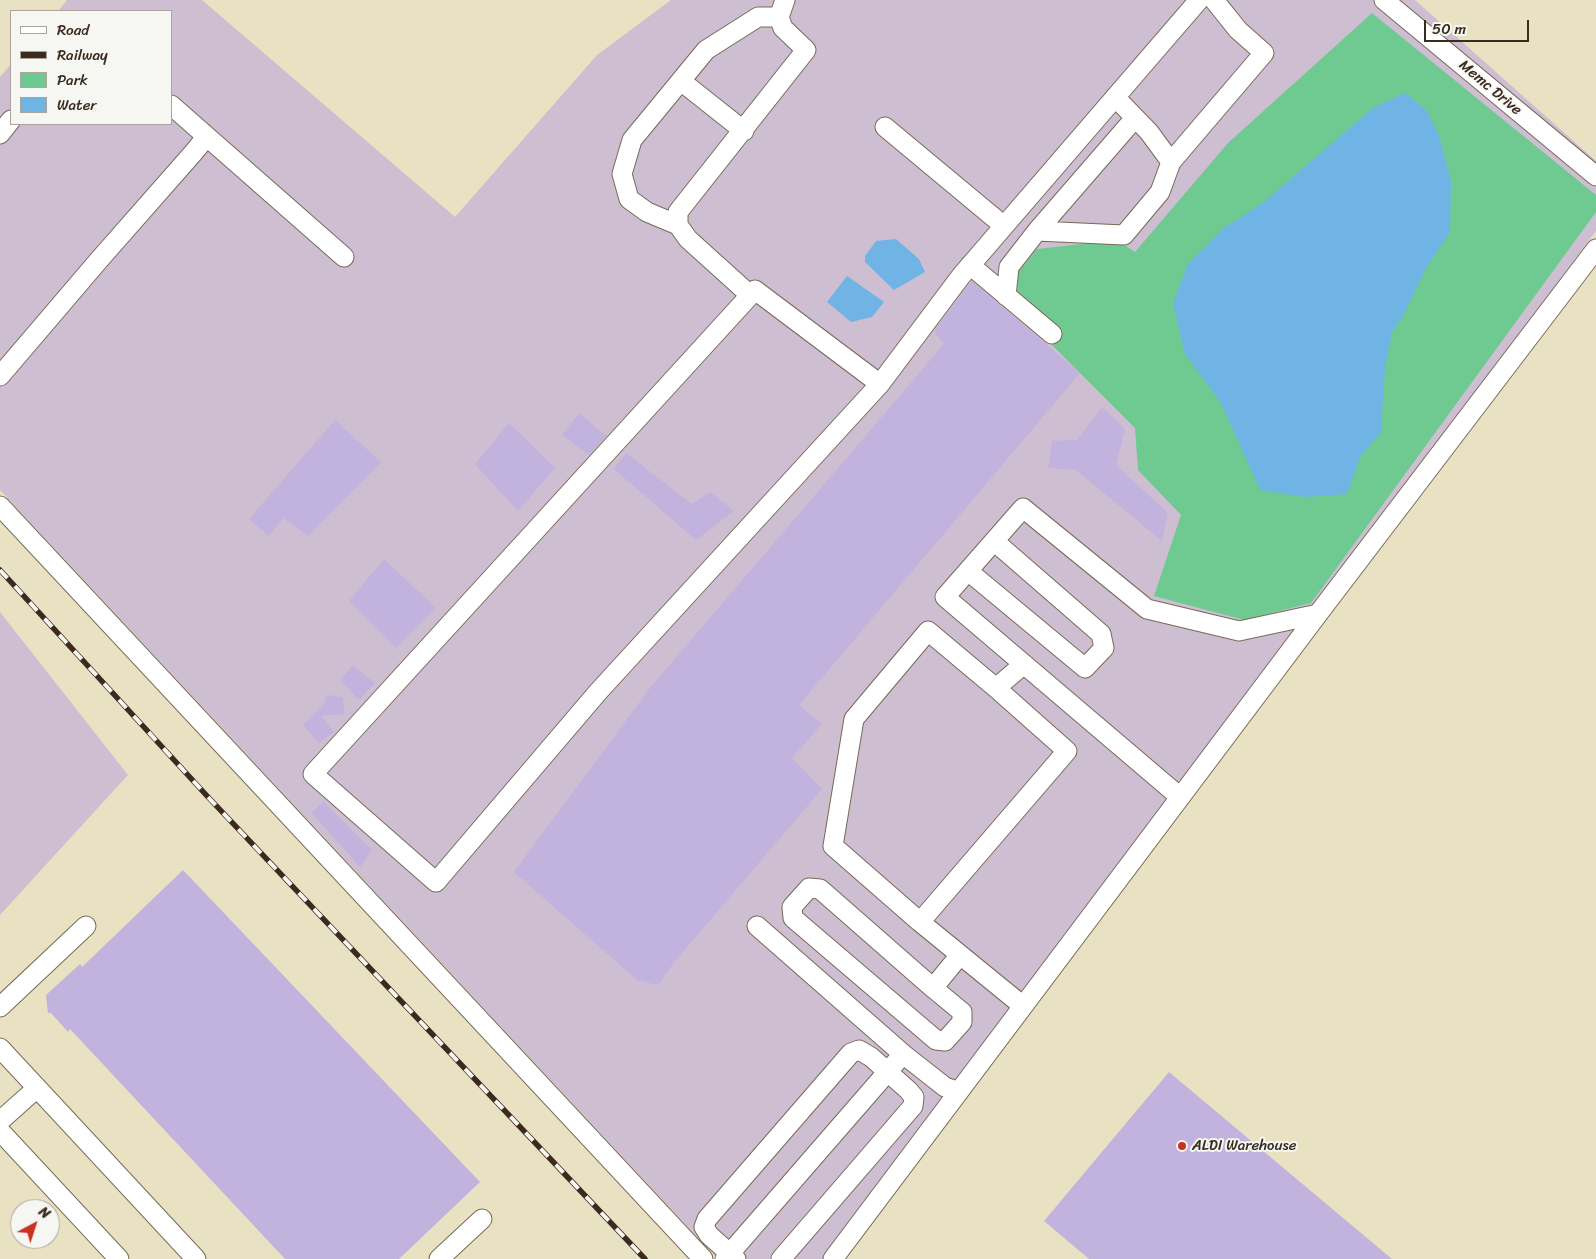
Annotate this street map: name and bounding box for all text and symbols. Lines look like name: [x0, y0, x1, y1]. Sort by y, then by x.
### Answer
legend: [10, 10, 172, 125]
scale bar: [1426, 10, 1531, 42]
text: 50 m: [1432, 16, 1466, 42]
text: Road: [57, 17, 89, 43]
text: Railway: [57, 42, 108, 68]
street label: Memc Drive: [1455, 56, 1525, 120]
text: Park: [57, 67, 88, 93]
text: Water: [57, 92, 97, 118]
place label: ALDI Warehouse: [1192, 1137, 1296, 1155]
marker: ALDI Warehouse: [1176, 1140, 1188, 1152]
north arrow: [10, 1199, 60, 1249]
text: N: [33, 1200, 56, 1226]

